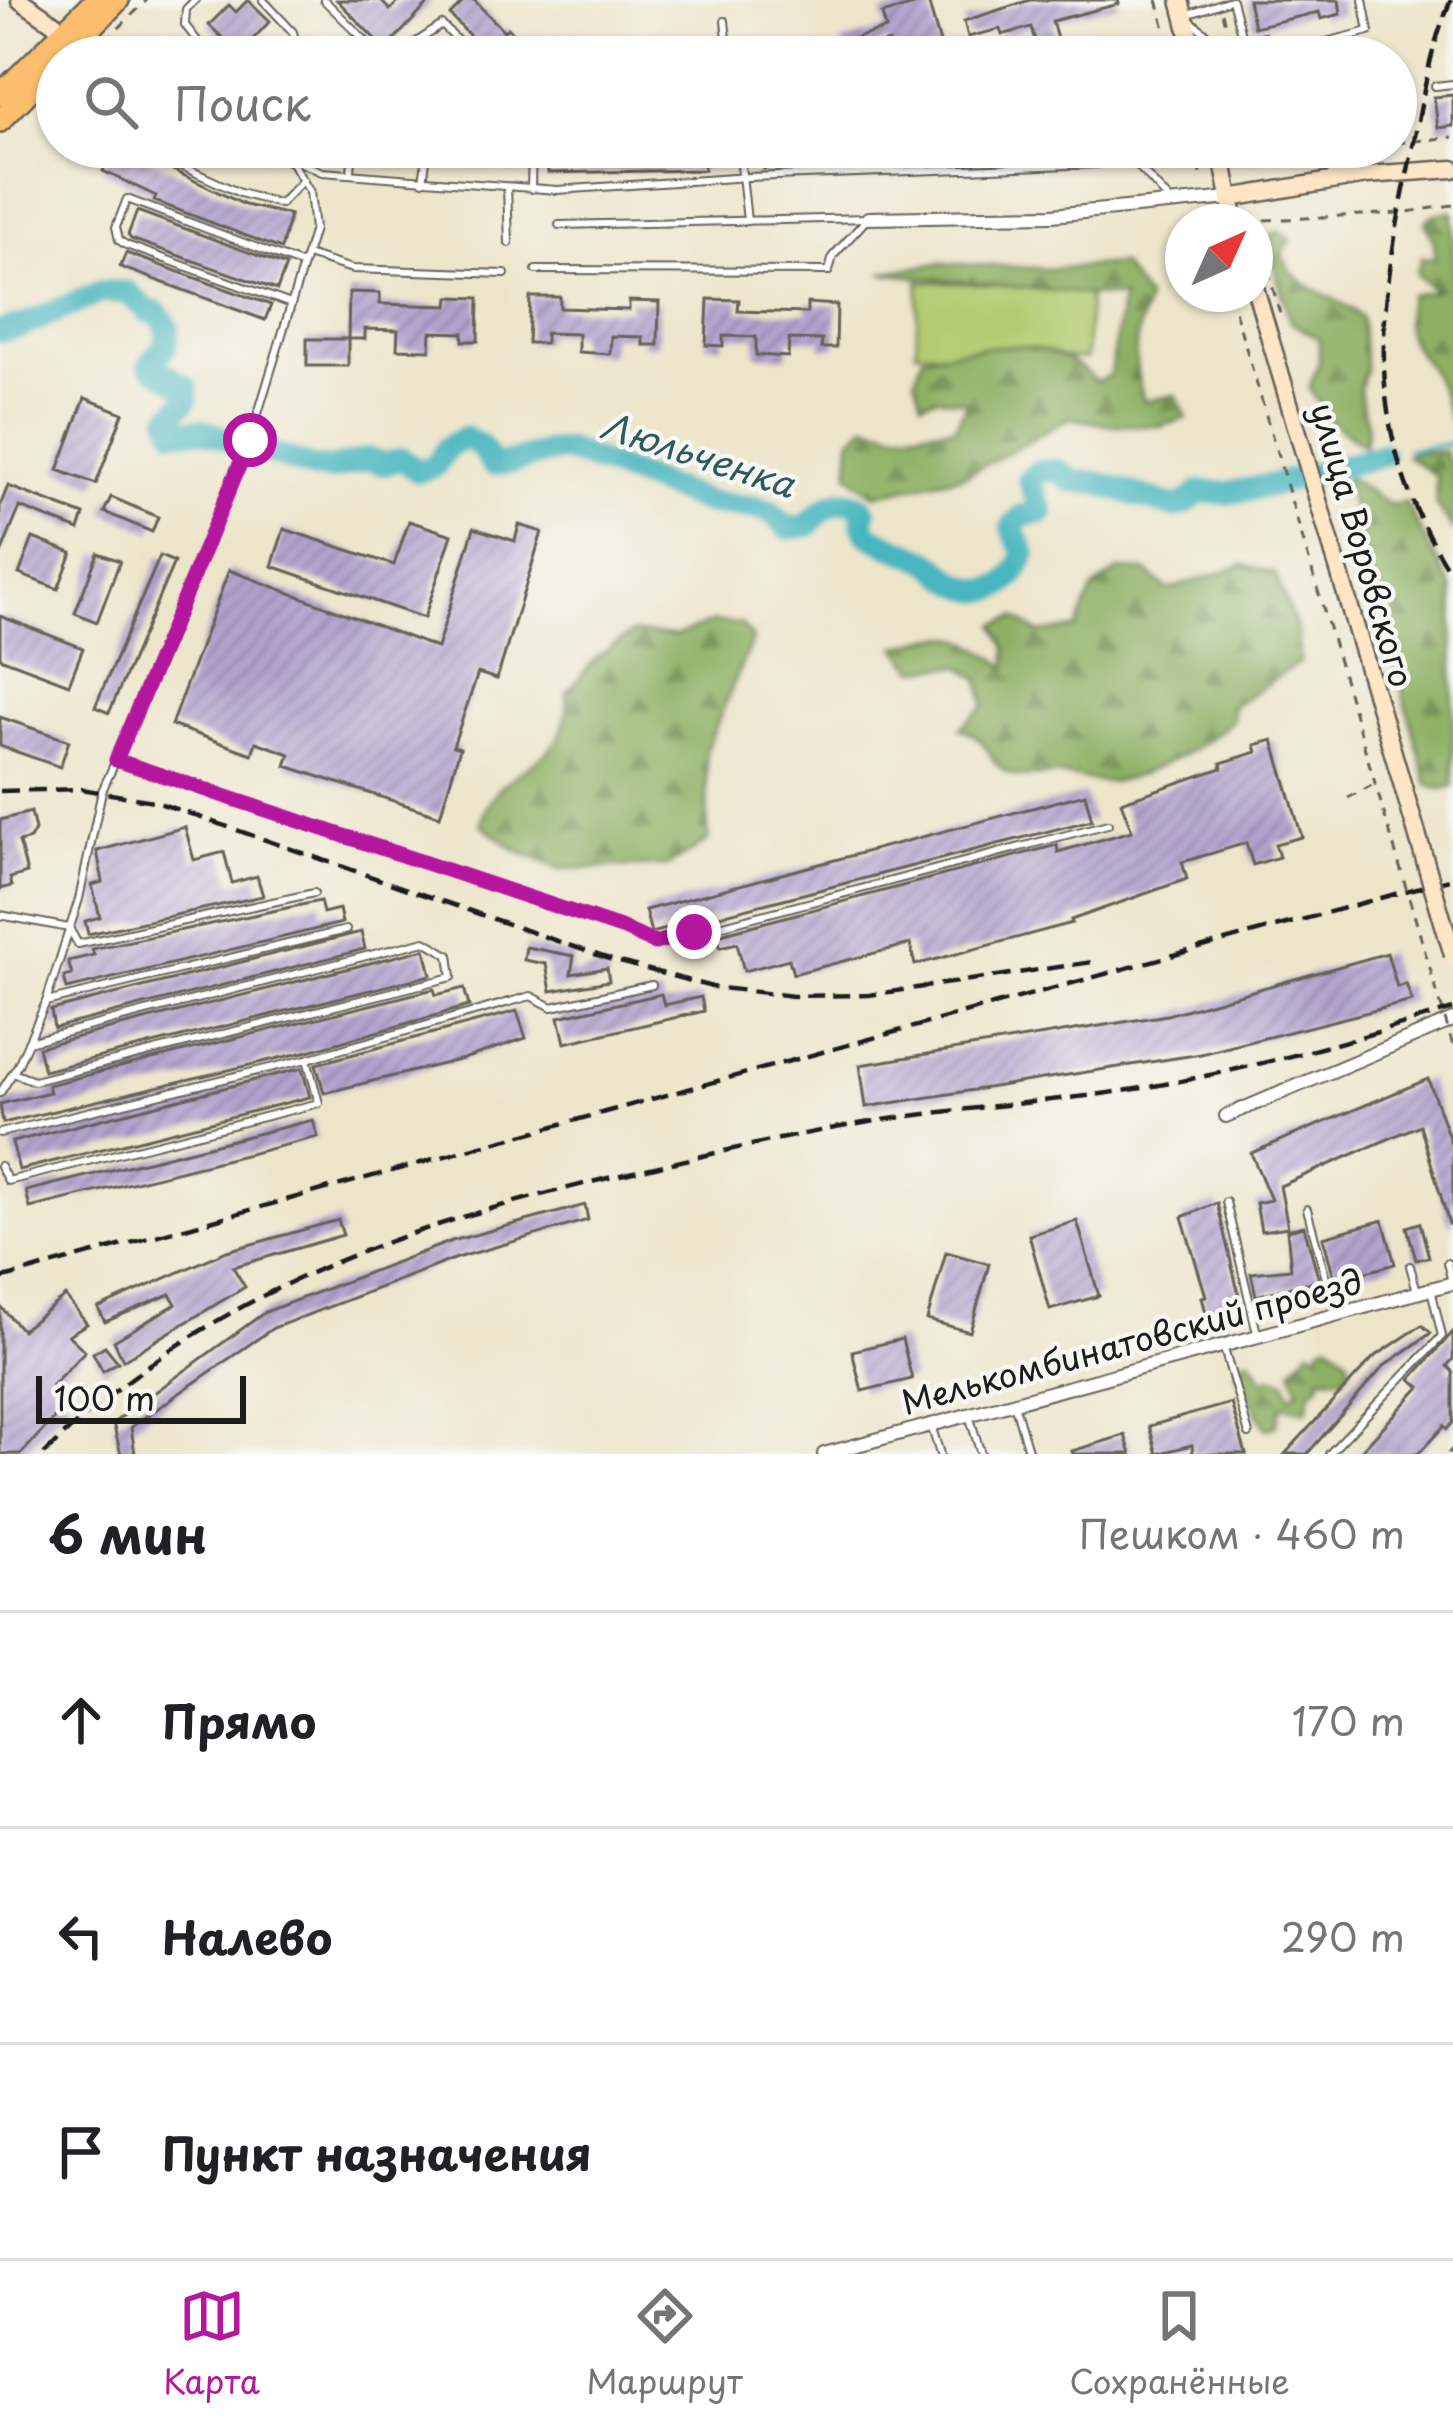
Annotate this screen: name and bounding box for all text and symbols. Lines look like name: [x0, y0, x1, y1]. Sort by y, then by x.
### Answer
search box: [36, 36, 1417, 168]
text: Поиск: [174, 68, 311, 136]
icon: search: [78, 69, 144, 135]
north arrow: [1165, 204, 1273, 312]
water label: Люльченка: [595, 396, 804, 510]
street label: улица Воровского: [1299, 396, 1429, 693]
route start: [223, 413, 277, 467]
route end: [667, 905, 721, 959]
street label: Мелькомбинатовский проезд: [896, 1254, 1367, 1426]
scale bar: [36, 1370, 246, 1423]
text: 100 m: [54, 1372, 155, 1422]
text: 6 мин: [48, 1494, 207, 1571]
text: Пешком · 460 m: [1079, 1503, 1405, 1562]
text: Прямо: [162, 1686, 316, 1754]
icon: ahead: [48, 1687, 114, 1753]
text: 170 m: [1292, 1690, 1405, 1749]
text: Налево: [162, 1902, 332, 1970]
icon: left: [48, 1903, 114, 1969]
text: 290 m: [1281, 1906, 1405, 1965]
text: Пункт назначения: [162, 2118, 592, 2186]
icon: arrive: [48, 2119, 114, 2185]
tab: Карта: [163, 2283, 260, 2405]
tab: Маршрут: [587, 2283, 743, 2405]
tab: Сохранённые: [1069, 2283, 1290, 2405]

